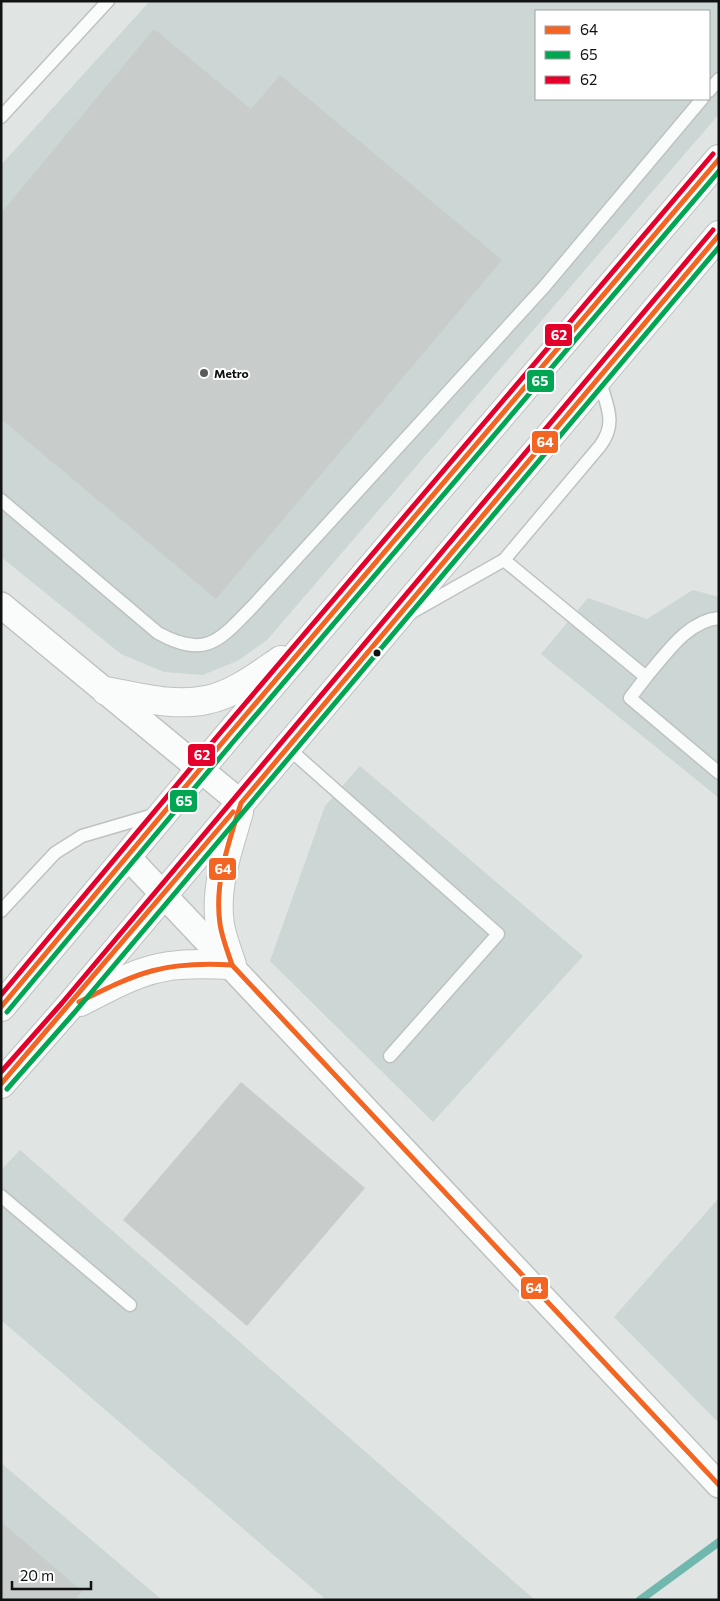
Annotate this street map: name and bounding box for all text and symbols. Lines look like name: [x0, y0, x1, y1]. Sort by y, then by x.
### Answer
legend: [535, 10, 710, 100]
text: 64: [580, 20, 598, 38]
text: 65: [580, 45, 598, 63]
text: 62: [580, 70, 597, 88]
line badge: 62: [544, 323, 573, 347]
text: 62: [551, 326, 567, 343]
place label: Metro: [214, 366, 249, 380]
marker: Metro: [198, 367, 210, 379]
line badge: 65: [526, 369, 555, 393]
text: 65: [532, 372, 548, 389]
line badge: 64: [531, 430, 559, 454]
text: 64: [536, 433, 554, 450]
unlabelled marker: [372, 648, 382, 658]
line badge: 62: [187, 743, 216, 767]
text: 62: [194, 746, 210, 763]
line badge: 65: [169, 789, 198, 813]
text: 65: [176, 792, 192, 809]
line badge: 64: [208, 857, 237, 881]
text: 64: [214, 860, 232, 877]
line badge: 64: [520, 1276, 549, 1300]
text: 64: [525, 1279, 543, 1296]
scale bar: [12, 1558, 91, 1590]
text: 20 m: [20, 1566, 54, 1584]

